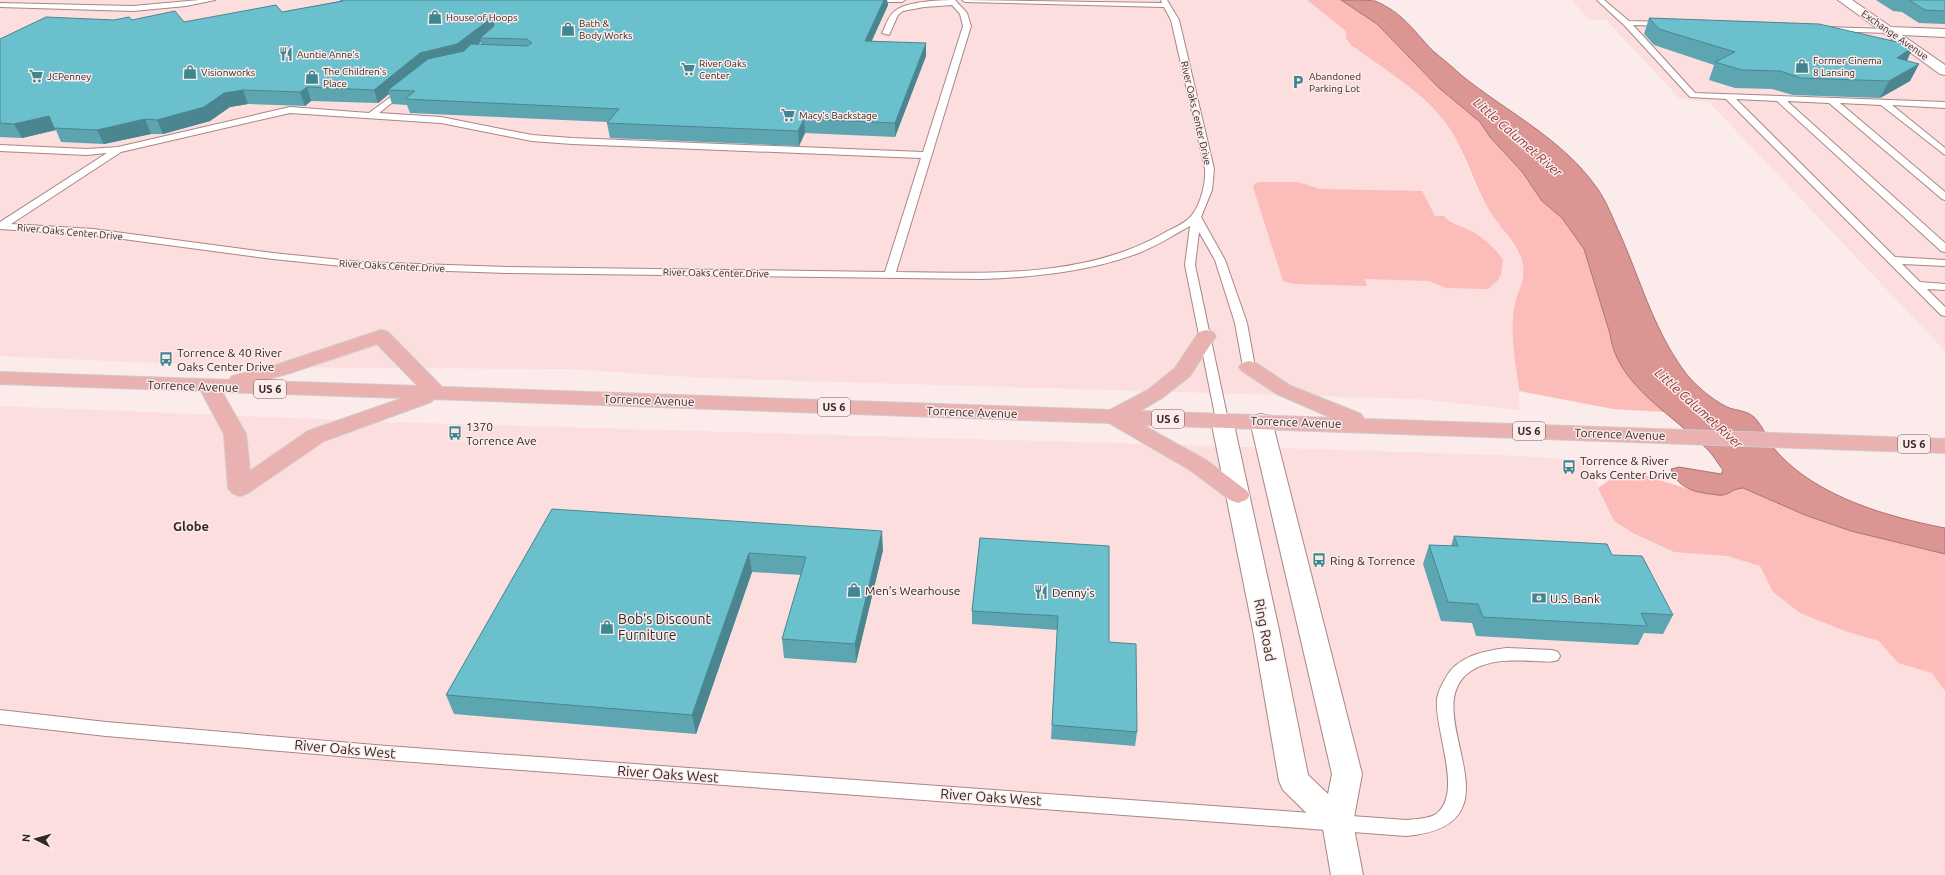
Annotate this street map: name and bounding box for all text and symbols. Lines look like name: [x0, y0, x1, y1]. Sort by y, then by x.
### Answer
street label: Exchange Avenue: [1859, 8, 1931, 62]
shop icon: House of Hoops: [427, 9, 443, 25]
place label: House of Hoops: [446, 12, 518, 23]
place label: Bath & Body Works: [579, 18, 632, 41]
shop icon: Bath & Body Works: [560, 21, 576, 37]
restaurant icon: Auntie Anne's: [278, 46, 294, 62]
place label: Auntie Anne's: [297, 49, 359, 60]
place label: Former Cinema 8 Lansing: [1813, 55, 1882, 78]
place label: River Oaks Center: [699, 58, 746, 81]
shop icon: Former Cinema 8 Lansing: [1794, 58, 1810, 74]
street label: River Oaks Center Drive: [1179, 60, 1213, 166]
supermarket icon: River Oaks Center: [680, 61, 696, 77]
shop icon: Visionworks: [182, 64, 198, 80]
place label: The Children's Place: [323, 66, 386, 89]
place label: Visionworks: [201, 67, 255, 78]
supermarket icon: JCPenney: [28, 68, 44, 84]
shop icon: The Children's Place: [304, 69, 320, 85]
place label: JCPenney: [47, 71, 91, 82]
place label: Abandoned Parking Lot: [1309, 71, 1361, 94]
parking icon: Abandoned Parking Lot: [1290, 74, 1306, 90]
water label: Little Calumet River: [1471, 95, 1566, 180]
supermarket icon: Macy's Backstage: [780, 107, 796, 123]
place label: Macy's Backstage: [799, 110, 877, 121]
street label: River Oaks Center Drive: [17, 222, 123, 242]
street label: River Oaks Center Drive: [339, 258, 445, 274]
street label: River Oaks Center Drive: [663, 267, 769, 279]
place label: Torrence & 40 River Oaks Center Drive: [177, 346, 282, 373]
bus stop icon: Torrence & 40 River Oaks Center Drive: [158, 351, 174, 367]
water label: Little Calumet River: [1652, 365, 1746, 452]
street label: Torrence Avenue: [147, 378, 239, 394]
road number: US 6: [254, 380, 286, 398]
street label: Torrence Avenue: [603, 392, 695, 408]
road number: US 6: [818, 398, 850, 416]
street label: Torrence Avenue: [926, 404, 1018, 420]
road number: US 6: [1152, 410, 1184, 428]
street label: Torrence Avenue: [1250, 414, 1342, 430]
place label: 1370 Torrence Ave: [466, 420, 537, 447]
road number: US 6: [1513, 422, 1545, 440]
bus stop icon: 1370 Torrence Ave: [447, 425, 463, 441]
street label: Torrence Avenue: [1574, 426, 1666, 442]
road number: US 6: [1898, 435, 1930, 453]
place label: Torrence & River Oaks Center Drive: [1580, 454, 1677, 481]
bus stop icon: Torrence & River Oaks Center Drive: [1561, 459, 1577, 475]
district label: Globe: [173, 519, 209, 533]
bus stop icon: Ring & Torrence: [1311, 552, 1327, 568]
place label: Ring & Torrence: [1330, 554, 1415, 567]
shop icon: Men's Wearhouse: [846, 582, 862, 598]
place label: Men's Wearhouse: [865, 584, 960, 597]
restaurant icon: Denny's: [1033, 584, 1049, 600]
place label: Denny's: [1052, 586, 1095, 599]
bank icon: U.S. Bank: [1531, 590, 1547, 606]
place label: U.S. Bank: [1550, 592, 1600, 605]
street label: Ring Road: [1251, 597, 1279, 663]
place label: Bob's Discount Furniture: [618, 611, 712, 643]
shop icon: Bob's Discount Furniture: [599, 619, 615, 635]
street label: River Oaks West: [294, 737, 397, 761]
street label: River Oaks West: [617, 762, 720, 786]
street label: River Oaks West: [940, 785, 1043, 809]
north arrow: [16, 819, 56, 859]
text: N: [20, 833, 32, 843]

